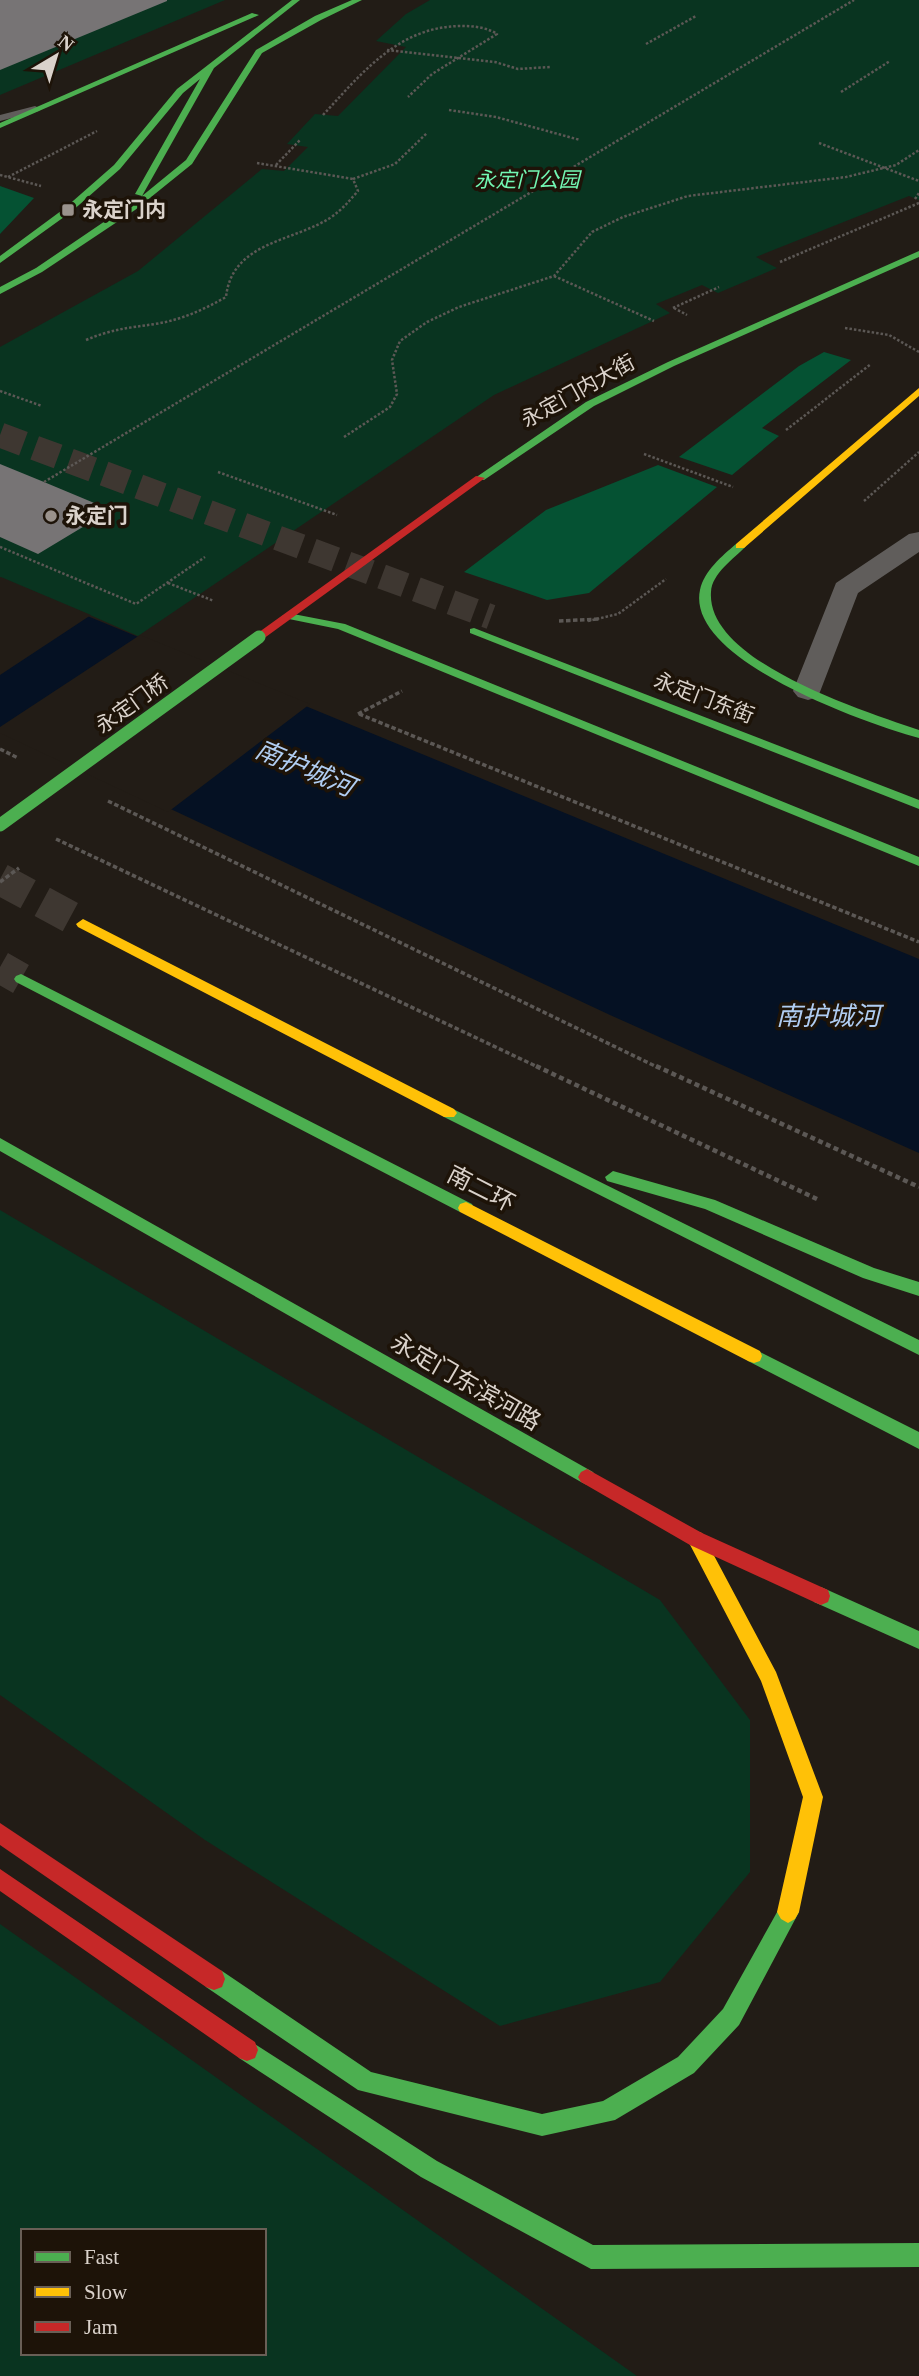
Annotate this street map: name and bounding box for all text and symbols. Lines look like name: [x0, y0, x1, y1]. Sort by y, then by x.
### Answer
north arrow: [21, 21, 91, 91]
text: N: [54, 30, 78, 56]
park label: 永定门公园: [475, 168, 582, 192]
place label: 永定门内: [82, 198, 166, 222]
marker: 永定门内: [60, 202, 76, 218]
street label: 永定门内大街: [517, 350, 639, 432]
place label: 永定门: [65, 504, 128, 528]
marker: 永定门: [43, 508, 59, 524]
street label: 永定门东街: [651, 668, 757, 728]
street label: 永定门桥: [91, 670, 173, 738]
water label: 南护城河: [251, 735, 363, 804]
water label: 南护城河: [776, 1002, 885, 1031]
street label: 南二环: [443, 1161, 519, 1217]
street label: 永定门东滨河路: [387, 1329, 545, 1435]
legend: [21, 2229, 266, 2355]
text: Fast: [84, 2245, 119, 2269]
text: Slow: [84, 2280, 128, 2304]
text: Jam: [84, 2315, 118, 2339]

